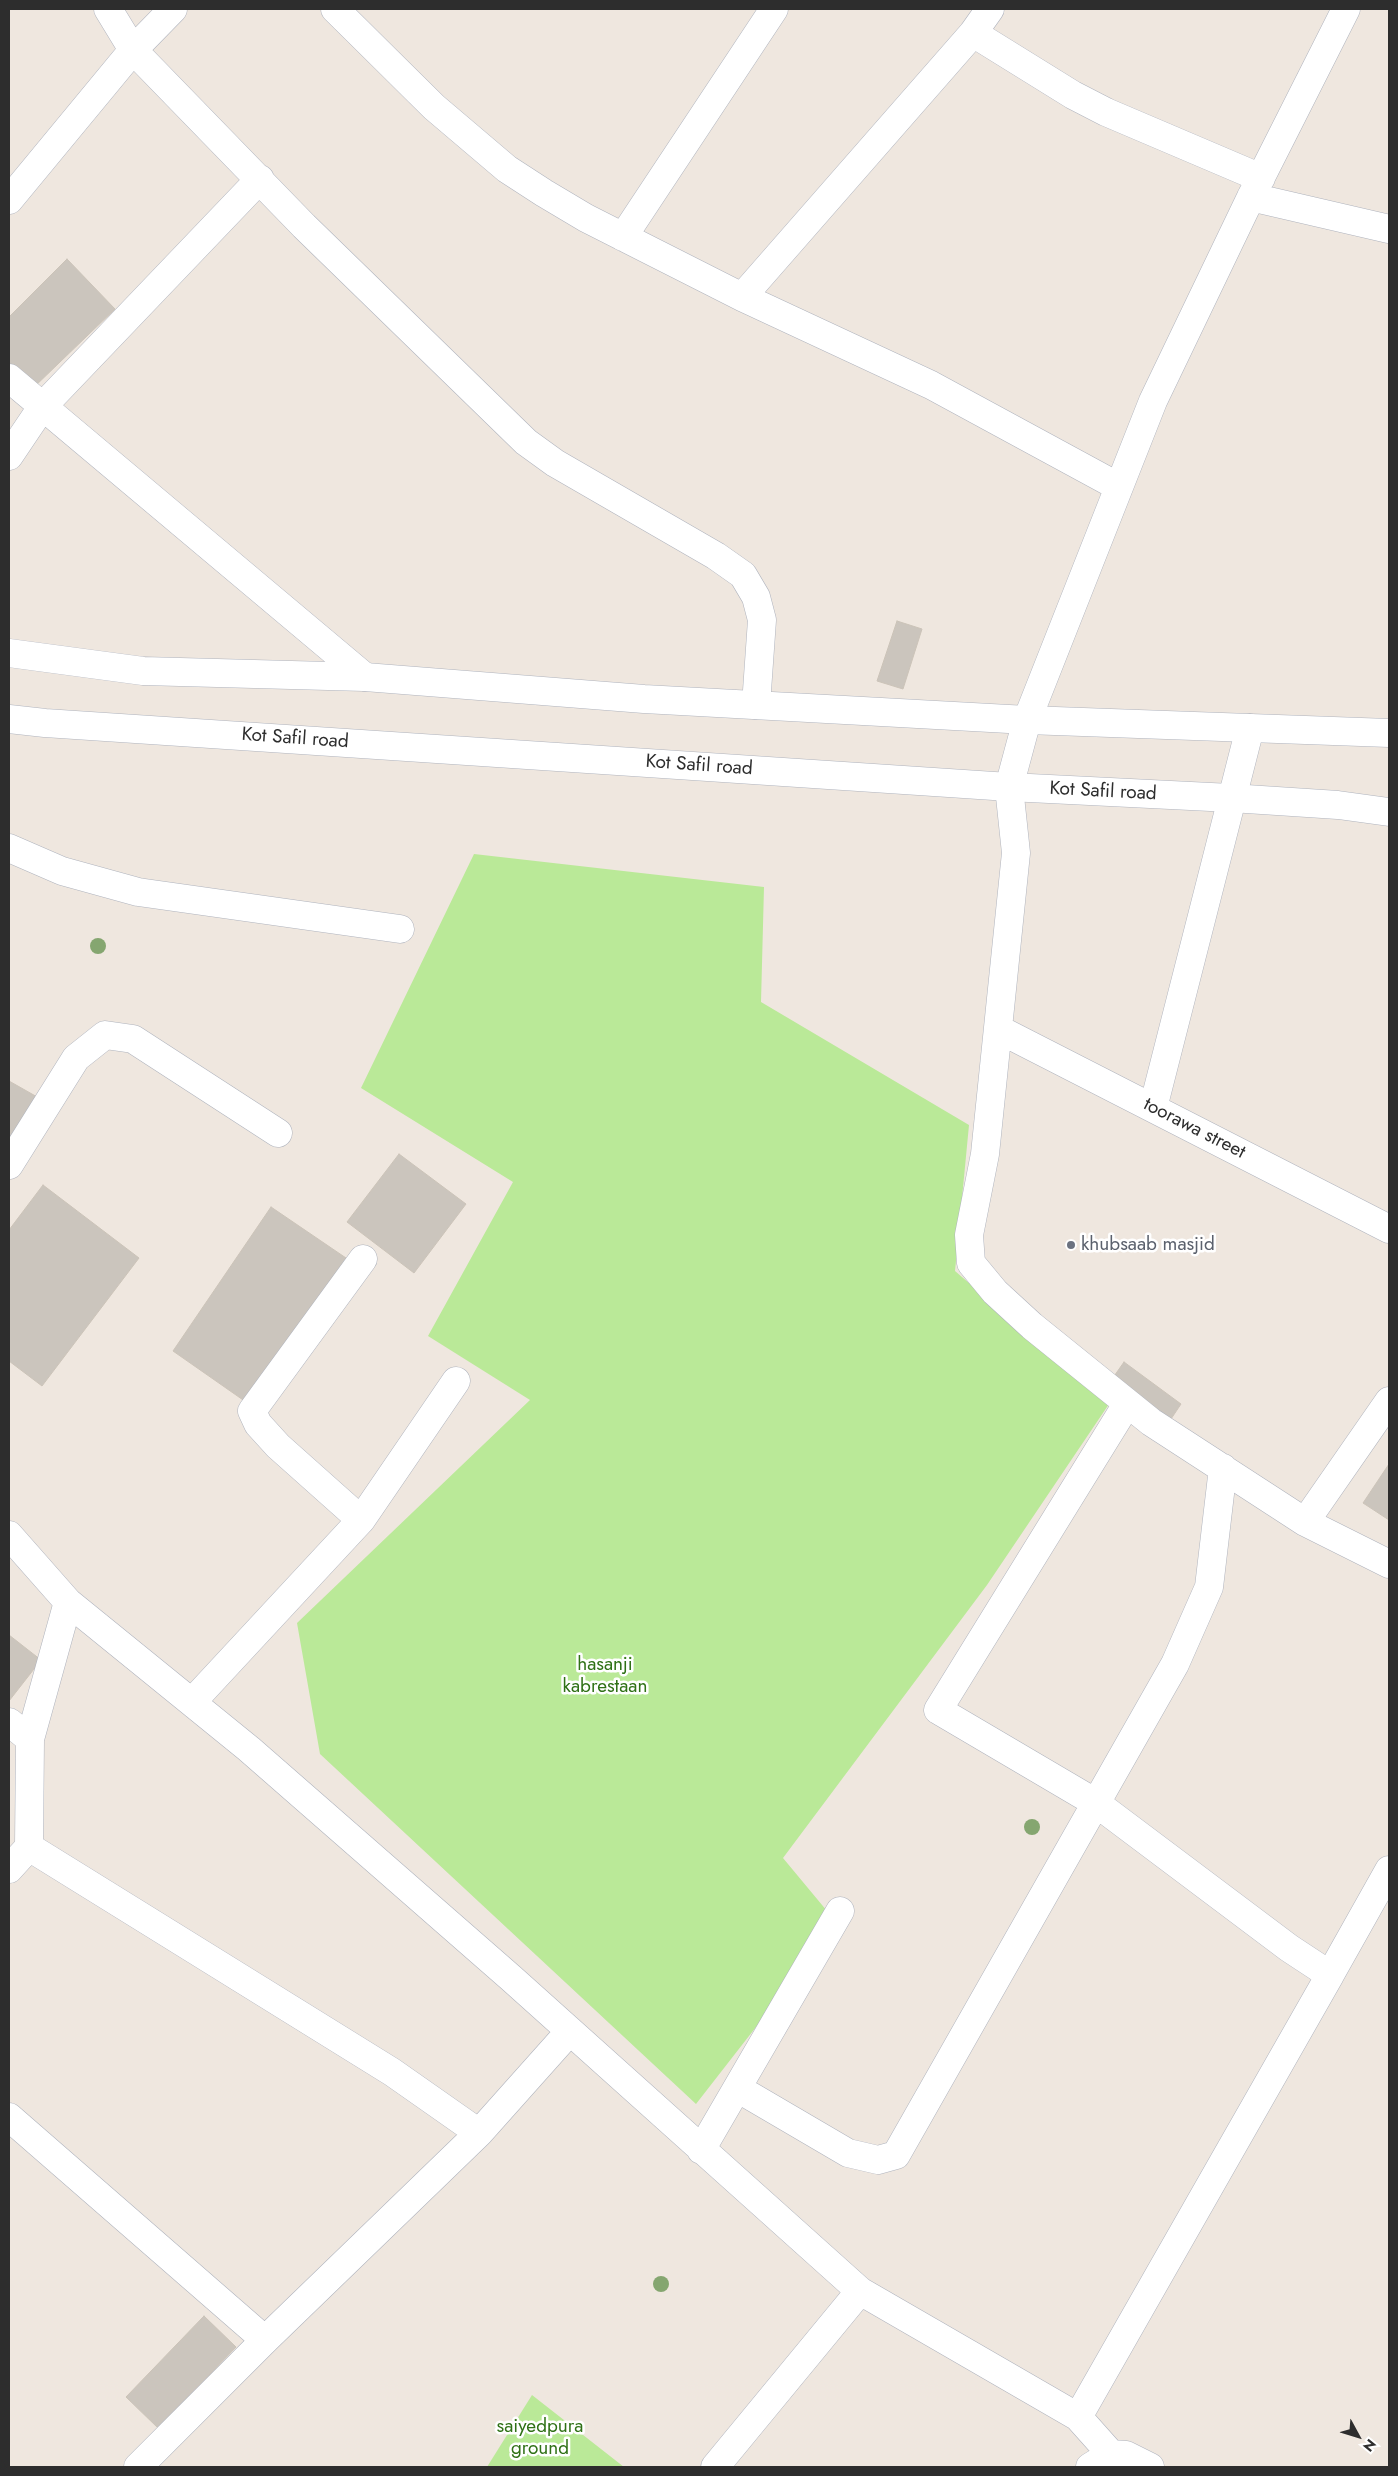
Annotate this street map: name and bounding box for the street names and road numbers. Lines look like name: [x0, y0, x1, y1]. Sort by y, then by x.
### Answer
street label: Kot Safil road: [241, 724, 349, 754]
street label: Kot Safil road: [645, 751, 753, 781]
street label: Kot Safil road: [1049, 778, 1157, 806]
street label: toorawa street: [1139, 1094, 1249, 1164]

